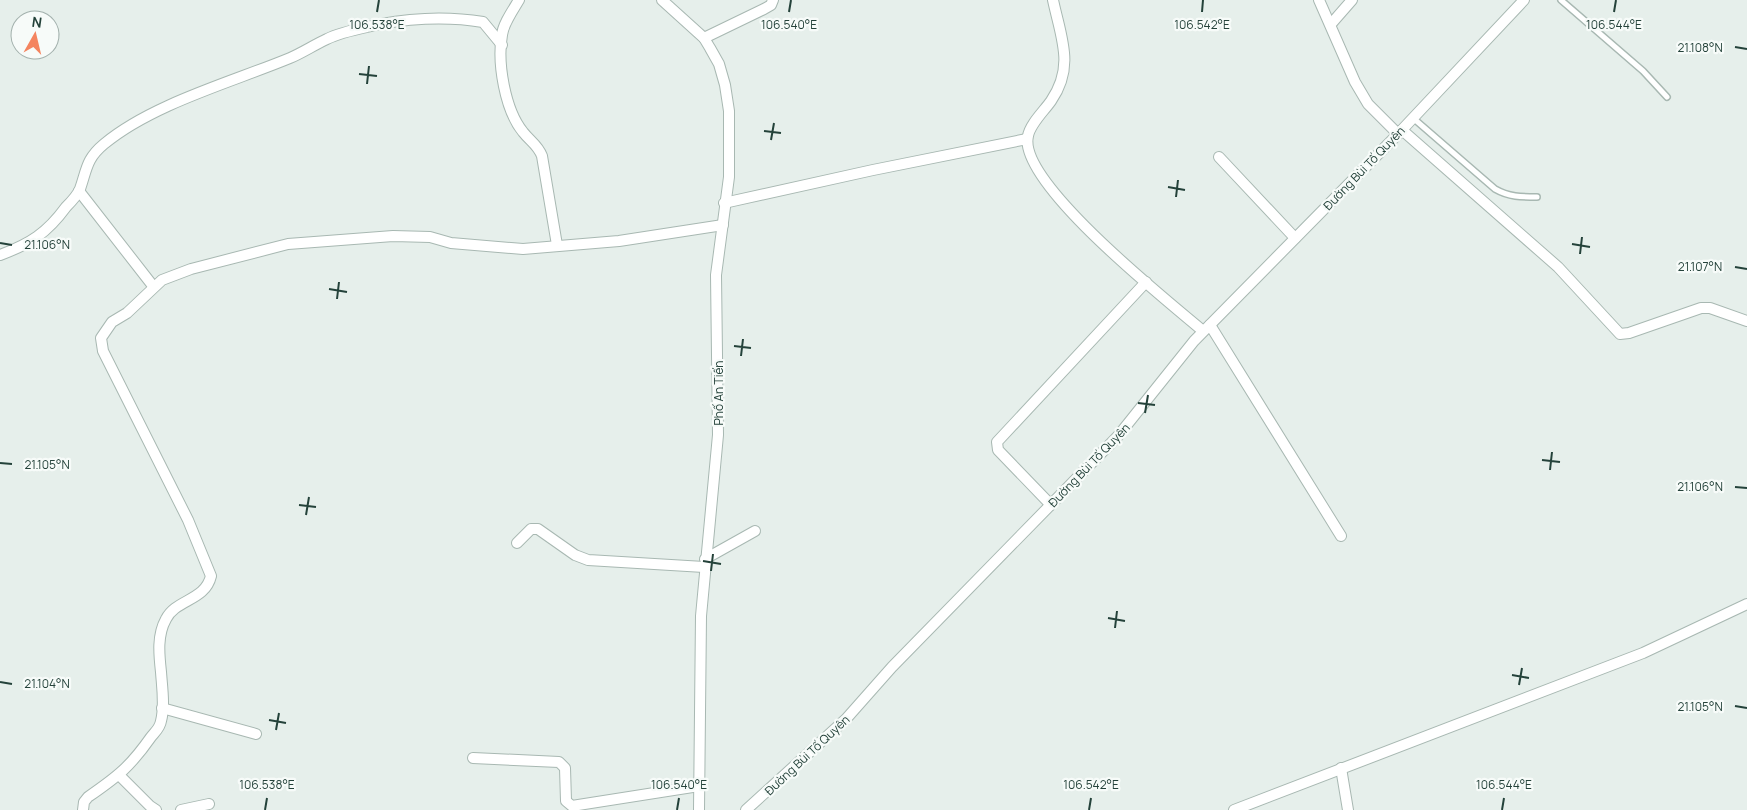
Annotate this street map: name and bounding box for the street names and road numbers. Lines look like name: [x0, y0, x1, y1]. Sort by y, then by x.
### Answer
street label: Đường Bùi Tố Quyên: [1319, 122, 1409, 214]
street label: Phố An Tiến: [710, 361, 727, 425]
street label: Đường Bùi Tố Quyên: [1044, 419, 1134, 511]
street label: Đường Bùi Tố Quyên: [761, 711, 853, 799]

